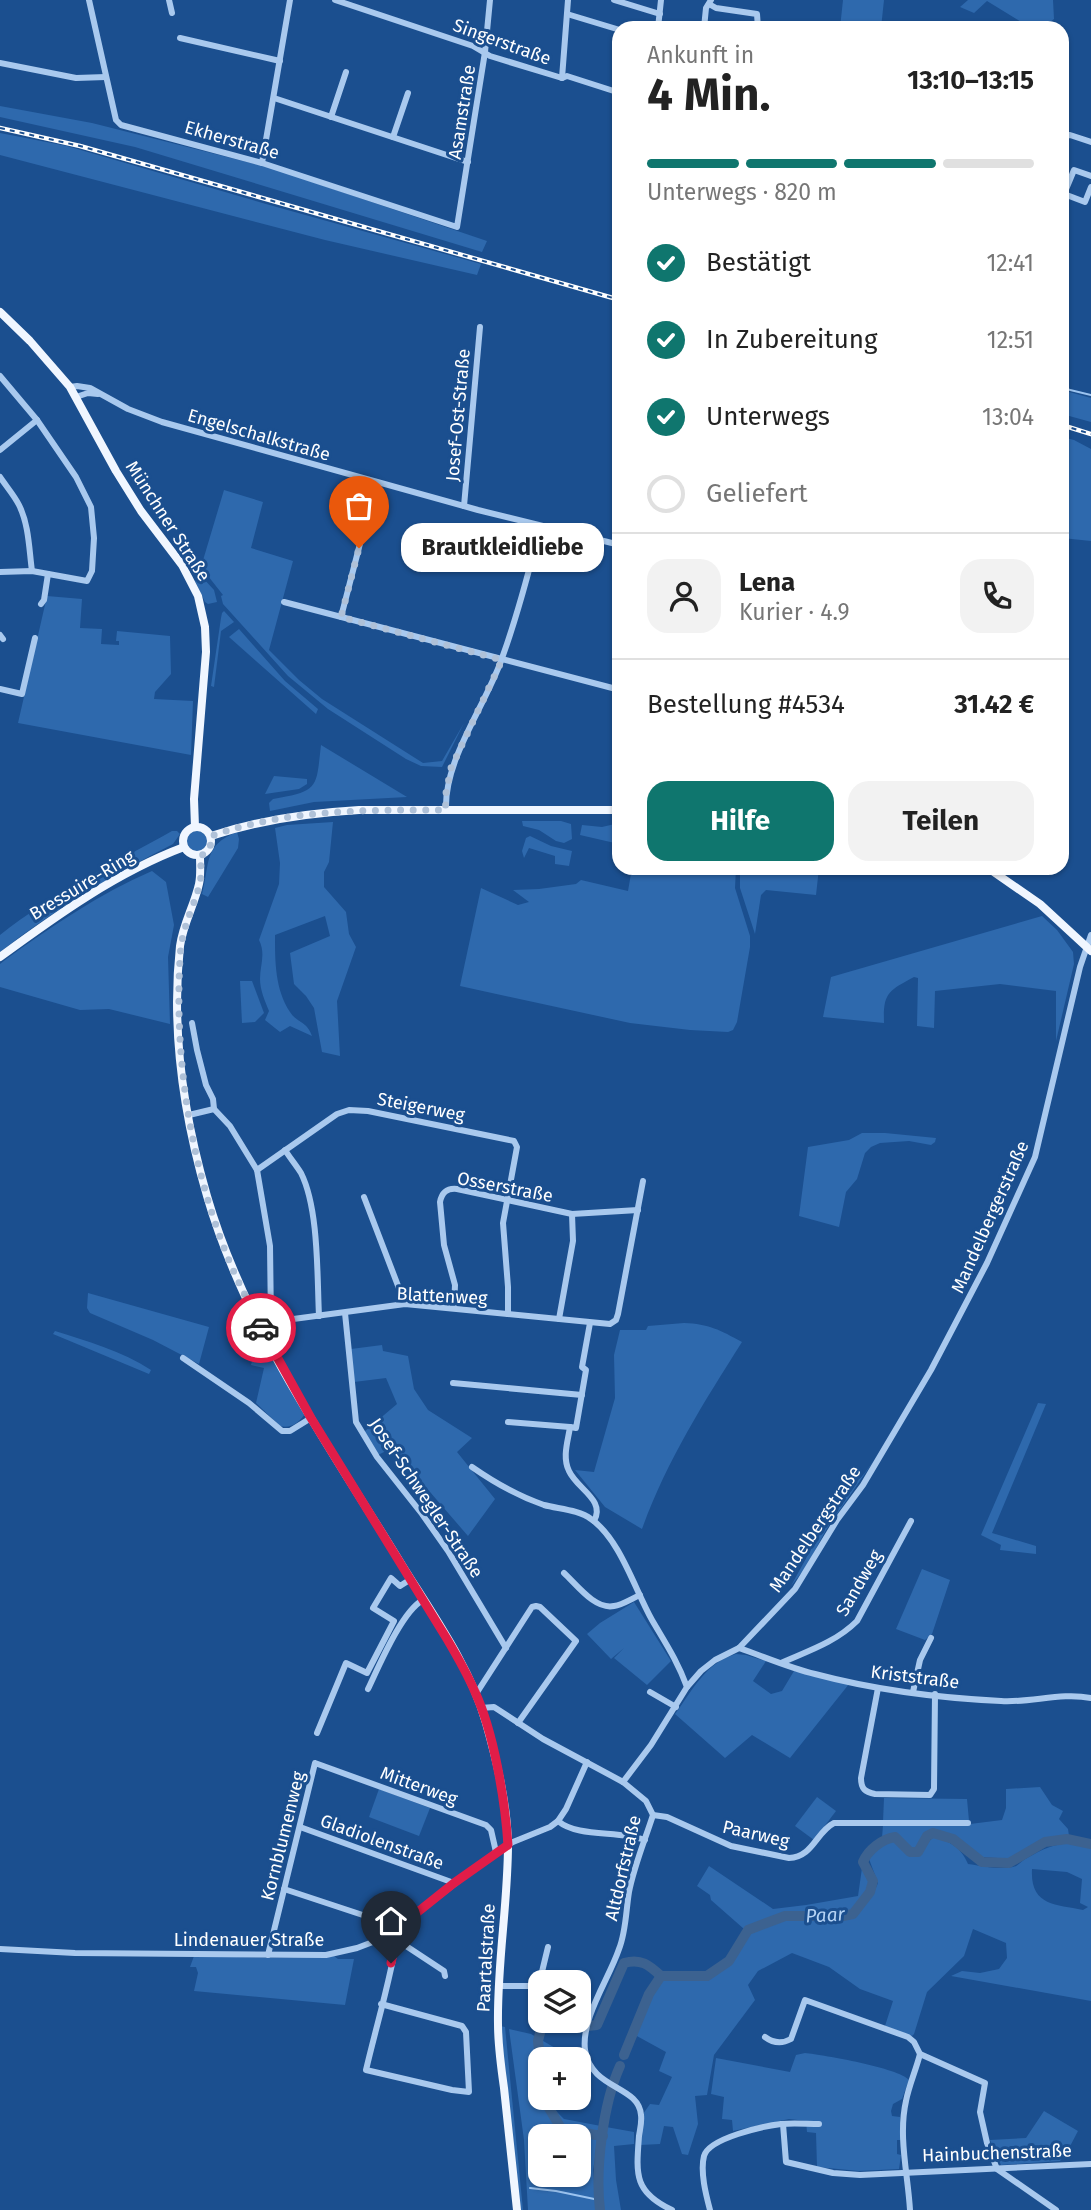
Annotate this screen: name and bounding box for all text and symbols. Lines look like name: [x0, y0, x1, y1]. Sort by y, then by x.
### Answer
street label: Singerstraße: [450, 14, 554, 70]
text: Ankunft in: [647, 41, 754, 69]
street label: Asamstraße: [444, 63, 480, 161]
text: 13:10–13:15: [907, 65, 1034, 96]
text: 4 Min.: [647, 67, 771, 122]
street label: Ekherstraße: [182, 116, 282, 164]
text: Unterwegs · 820 m: [647, 178, 837, 206]
icon: check: [647, 244, 685, 282]
text: Bestätigt: [706, 247, 811, 278]
text: 12:41: [986, 249, 1034, 277]
icon: check: [647, 321, 685, 359]
text: In Zubereitung: [706, 324, 878, 355]
text: 12:51: [987, 326, 1034, 354]
street label: Josef-Ost-Straße: [441, 348, 475, 482]
icon: check: [647, 398, 685, 436]
text: Unterwegs: [706, 401, 830, 432]
text: 13:04: [982, 403, 1034, 431]
street label: Engelschalkstraße: [185, 404, 333, 466]
street label: Münchner Straße: [121, 457, 215, 585]
pin: [329, 476, 389, 548]
text: Geliefert: [706, 478, 808, 509]
icon: bag: [340, 487, 378, 525]
callout: Brautkleidliebe: [401, 524, 604, 572]
text: Brautkleidliebe: [421, 533, 584, 561]
button: person: [647, 559, 721, 633]
button: phone: [960, 559, 1034, 633]
text: Lena: [739, 567, 795, 598]
text: Kurier · 4.9: [739, 598, 849, 626]
text: Bestellung #4534: [647, 689, 845, 720]
text: 31.42 €: [954, 689, 1034, 720]
button: Hilfe: [647, 781, 834, 861]
button: Teilen: [848, 781, 1034, 861]
street label: Bressuire-Ring: [25, 845, 139, 925]
street label: Steigerweg: [375, 1088, 467, 1126]
street label: Mandelbergerstraße: [947, 1137, 1033, 1297]
street label: Osserstraße: [455, 1167, 555, 1207]
street label: Blattenweg: [396, 1283, 489, 1309]
courier: [226, 1293, 296, 1363]
icon: car: [242, 1309, 280, 1347]
street label: Josef-Schwegler-Straße: [364, 1414, 488, 1582]
street label: Mandelbergstraße: [764, 1461, 866, 1597]
street label: Sandweg: [831, 1545, 887, 1620]
street label: Kriststraße: [869, 1661, 961, 1693]
street label: Mitterweg: [377, 1762, 461, 1810]
street label: Kornblumenweg: [256, 1768, 310, 1903]
street label: Gladiolenstraße: [317, 1809, 447, 1875]
street label: Altdorfstraße: [600, 1813, 646, 1923]
street label: Paarweg: [720, 1816, 792, 1853]
pin: [361, 1891, 421, 1963]
icon: home: [372, 1902, 410, 1940]
water label: Paar: [805, 1902, 846, 1928]
street label: Paartalstraße: [472, 1903, 500, 2013]
street label: Lindenauer Straße: [174, 1929, 324, 1951]
map controls: [528, 1970, 591, 2187]
button: layers: [528, 1970, 591, 2033]
button: +: [528, 2047, 591, 2110]
button: −: [528, 2124, 591, 2187]
street label: Hainbuchenstraße: [922, 2139, 1072, 2167]

